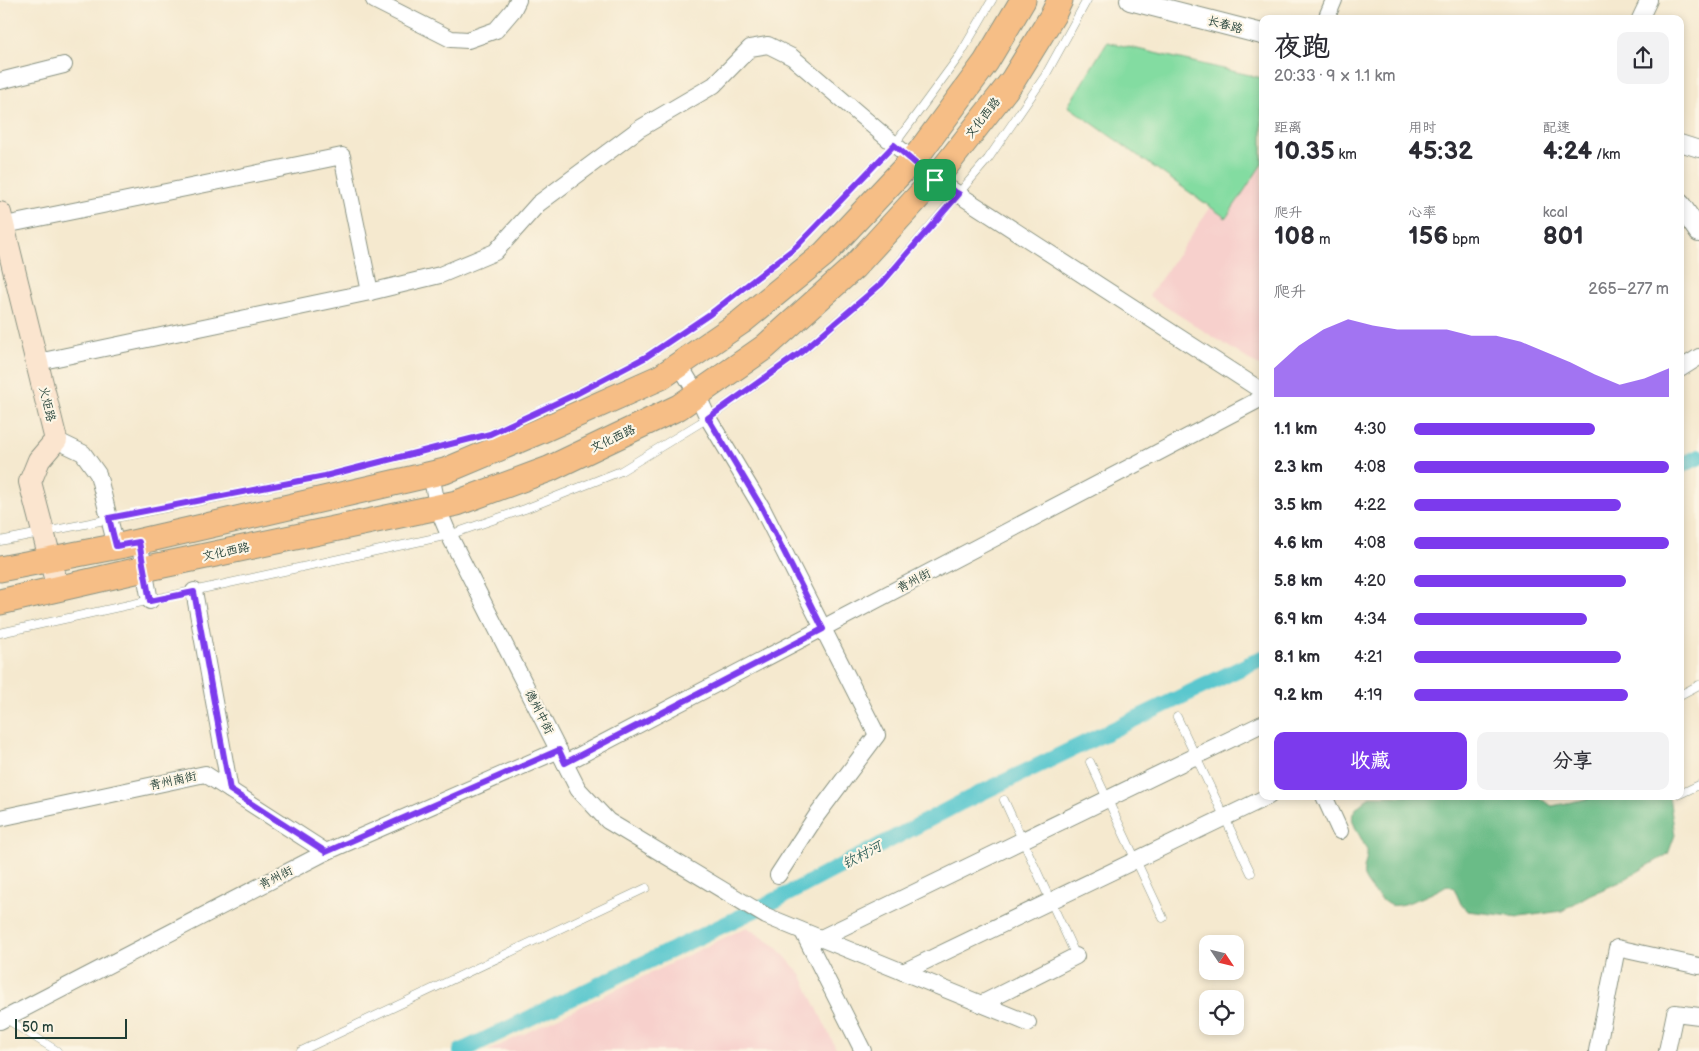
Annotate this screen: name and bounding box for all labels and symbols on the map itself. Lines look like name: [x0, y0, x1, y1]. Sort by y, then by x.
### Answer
street label: 长春路: [1206, 13, 1244, 37]
street label: 文化西路: [962, 94, 1004, 142]
pin: [914, 159, 956, 201]
street label: 火炬路: [36, 385, 58, 423]
street label: 文化西路: [588, 422, 638, 456]
street label: 文化西路: [201, 540, 251, 564]
street label: 青州街: [895, 566, 933, 596]
street label: 德州中街: [521, 687, 557, 737]
street label: 青州南街: [148, 769, 198, 793]
water label: 钦村河: [839, 837, 886, 872]
street label: 青州街: [257, 863, 295, 893]
north arrow: [1199, 935, 1244, 980]
scale bar: [15, 1016, 128, 1039]

